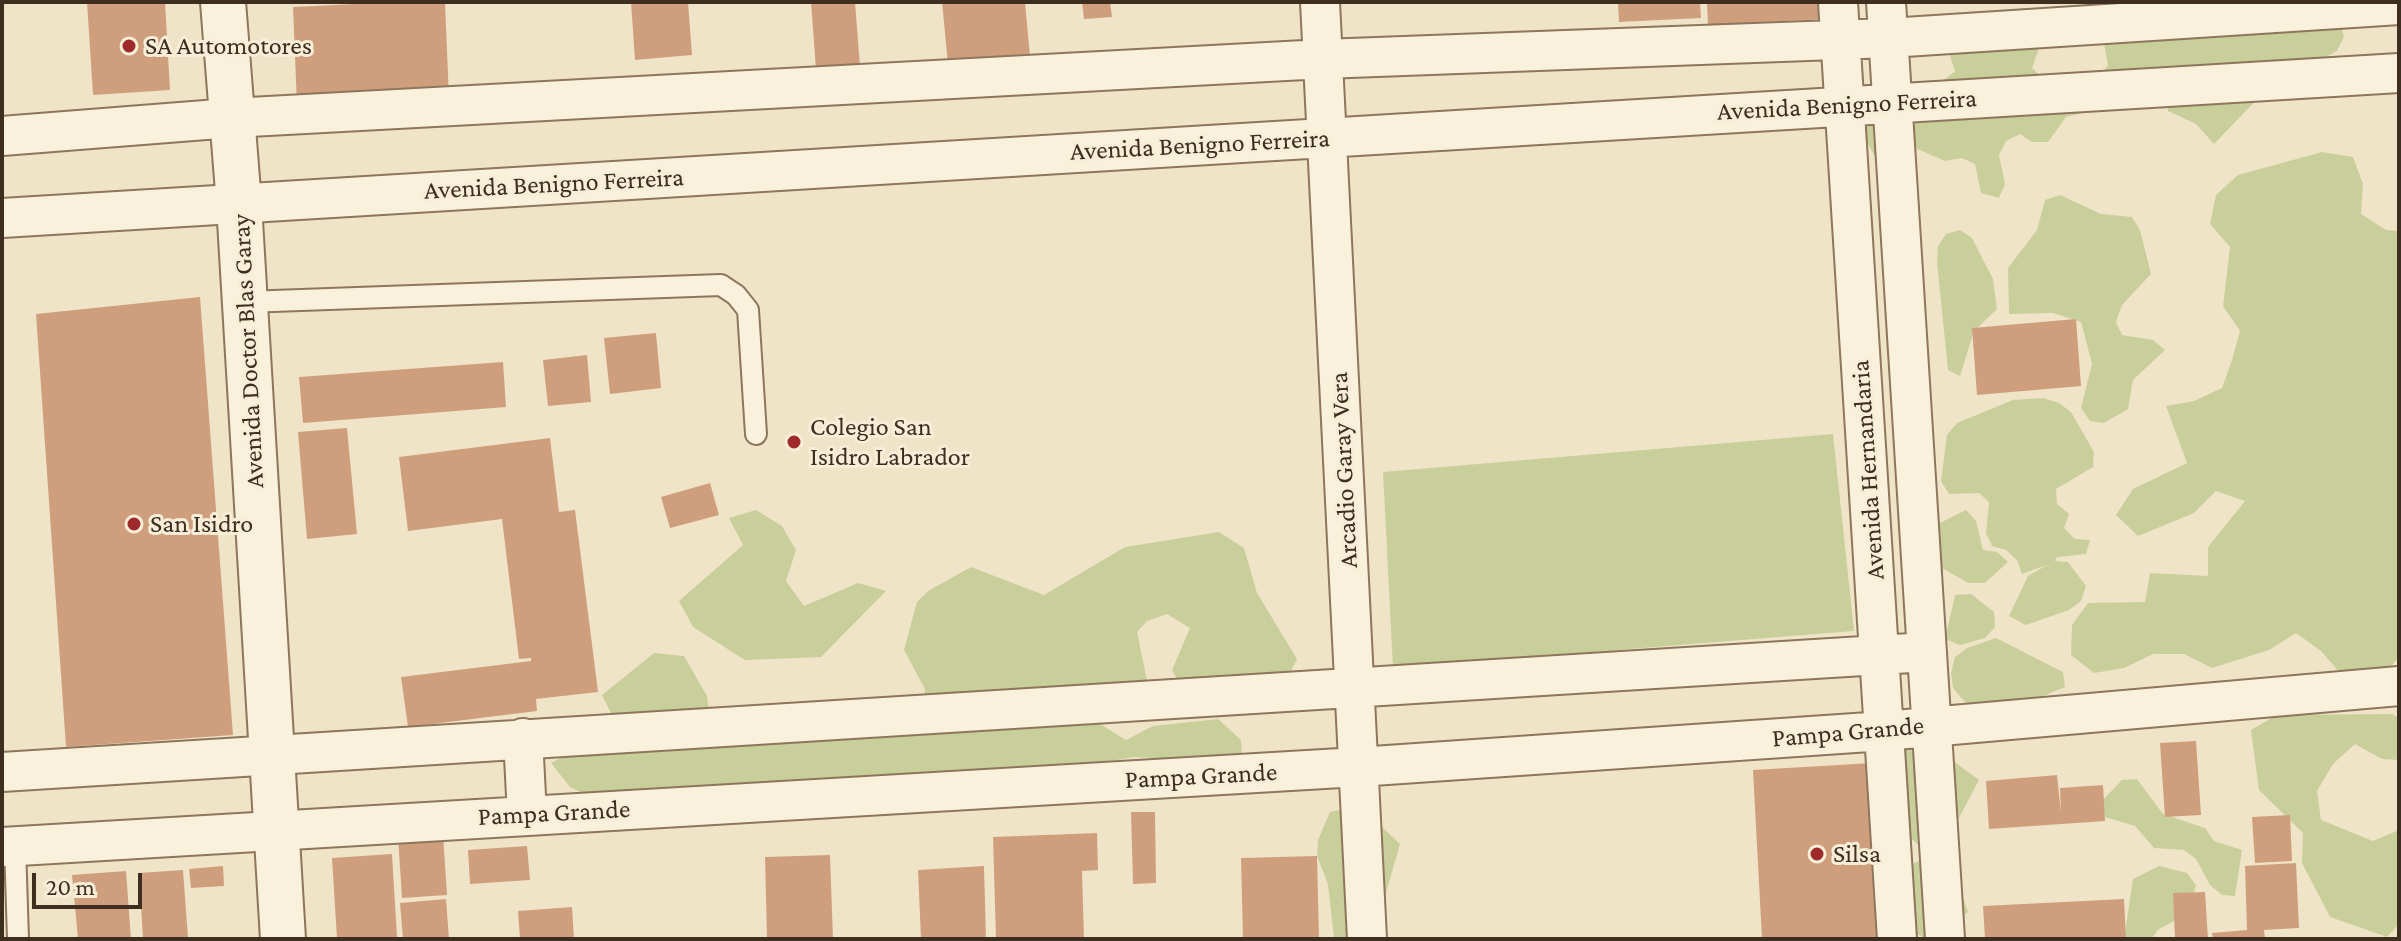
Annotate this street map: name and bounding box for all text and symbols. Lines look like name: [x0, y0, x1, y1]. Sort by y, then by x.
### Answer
place label: SA Automotores: [145, 30, 312, 62]
marker: SA Automotores: [120, 37, 138, 55]
street label: Avenida Benigno Ferreira: [1716, 83, 1978, 127]
street label: Avenida Benigno Ferreira: [1069, 123, 1331, 167]
street label: Avenida Benigno Ferreira: [423, 162, 685, 206]
street label: Avenida Doctor Blas Garay: [225, 213, 271, 489]
street label: Avenida Hernandaria: [1845, 359, 1891, 581]
street label: Arcadio Garay Vera: [1323, 371, 1365, 569]
place label: Colegio San Isidro Labrador: [810, 411, 970, 472]
marker: Colegio San Isidro Labrador: [785, 433, 803, 451]
place label: San Isidro: [150, 508, 253, 540]
marker: San Isidro: [125, 515, 143, 533]
street label: Pampa Grande: [1771, 710, 1925, 754]
street label: Pampa Grande: [1124, 756, 1278, 796]
street label: Pampa Grande: [477, 793, 631, 833]
place label: Silsa: [1833, 838, 1881, 870]
marker: Silsa: [1808, 845, 1826, 863]
scale bar: [36, 857, 146, 907]
text: 20 m: [46, 873, 95, 900]

